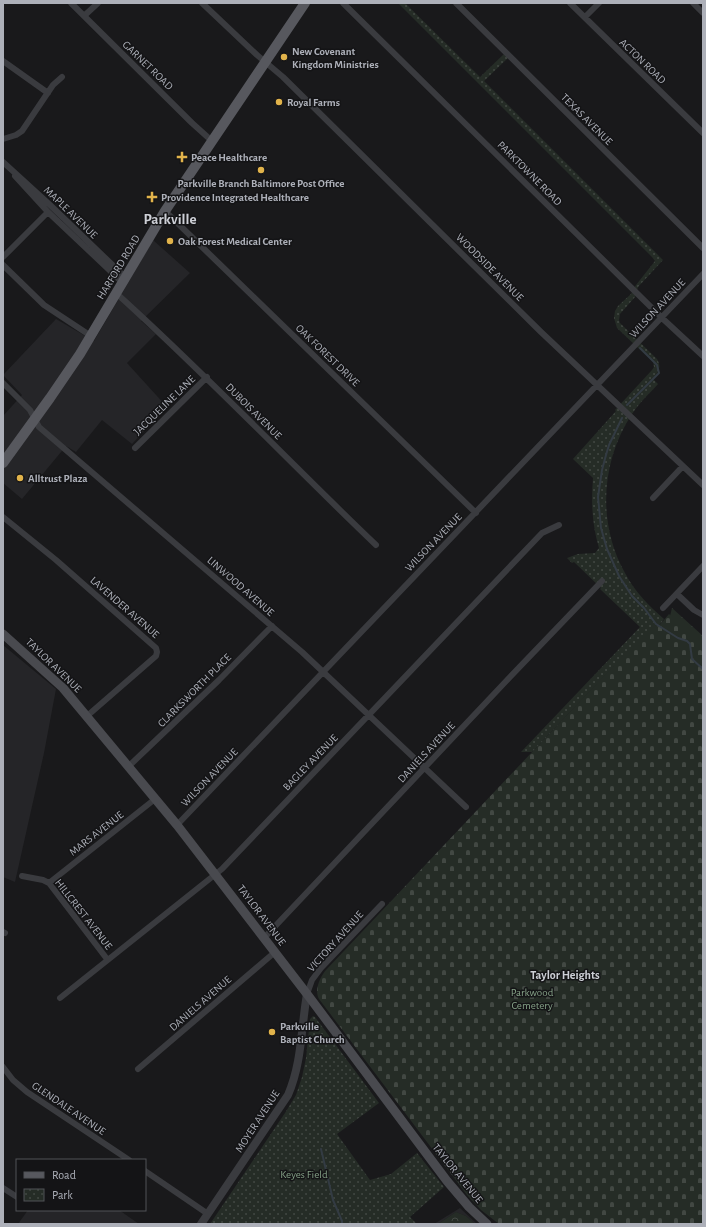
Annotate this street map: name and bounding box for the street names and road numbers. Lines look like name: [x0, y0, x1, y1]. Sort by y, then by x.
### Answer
street label: ACTON ROAD: [617, 37, 668, 86]
street label: GARNET ROAD: [120, 39, 175, 92]
street label: TEXAS AVENUE: [559, 91, 615, 148]
street label: PARKTOWNE ROAD: [495, 139, 564, 208]
street label: MAPLE AVENUE: [42, 184, 100, 241]
street label: WOODSIDE AVENUE: [454, 231, 526, 304]
street label: HARFORD ROAD: [95, 233, 142, 301]
street label: WILSON AVENUE: [627, 276, 688, 340]
street label: OAK FOREST DRIVE: [294, 322, 362, 389]
street label: JACQUELINE LANE: [132, 373, 198, 437]
street label: DUBOIS AVENUE: [224, 381, 284, 442]
street label: WILSON AVENUE: [403, 511, 464, 574]
street label: LINWOOD AVENUE: [205, 554, 277, 619]
street label: LAVENDER AVENUE: [88, 575, 162, 641]
street label: TAYLOR AVENUE: [24, 636, 84, 695]
street label: CLARKSWORTH PLACE: [156, 651, 234, 729]
street label: DANIELS AVENUE: [396, 720, 457, 785]
street label: BAGLEY AVENUE: [281, 732, 340, 793]
street label: WILSON AVENUE: [179, 746, 240, 809]
street label: MARS AVENUE: [67, 808, 126, 858]
street label: HILLCREST AVENUE: [53, 877, 115, 952]
street label: TAYLOR AVENUE: [235, 883, 288, 948]
street label: VICTORY AVENUE: [305, 908, 366, 974]
street label: DANIELS AVENUE: [167, 973, 234, 1033]
street label: GLENDALE AVENUE: [30, 1080, 108, 1137]
street label: MOYER AVENUE: [233, 1088, 282, 1154]
street label: TAYLOR AVENUE: [430, 1142, 485, 1206]

